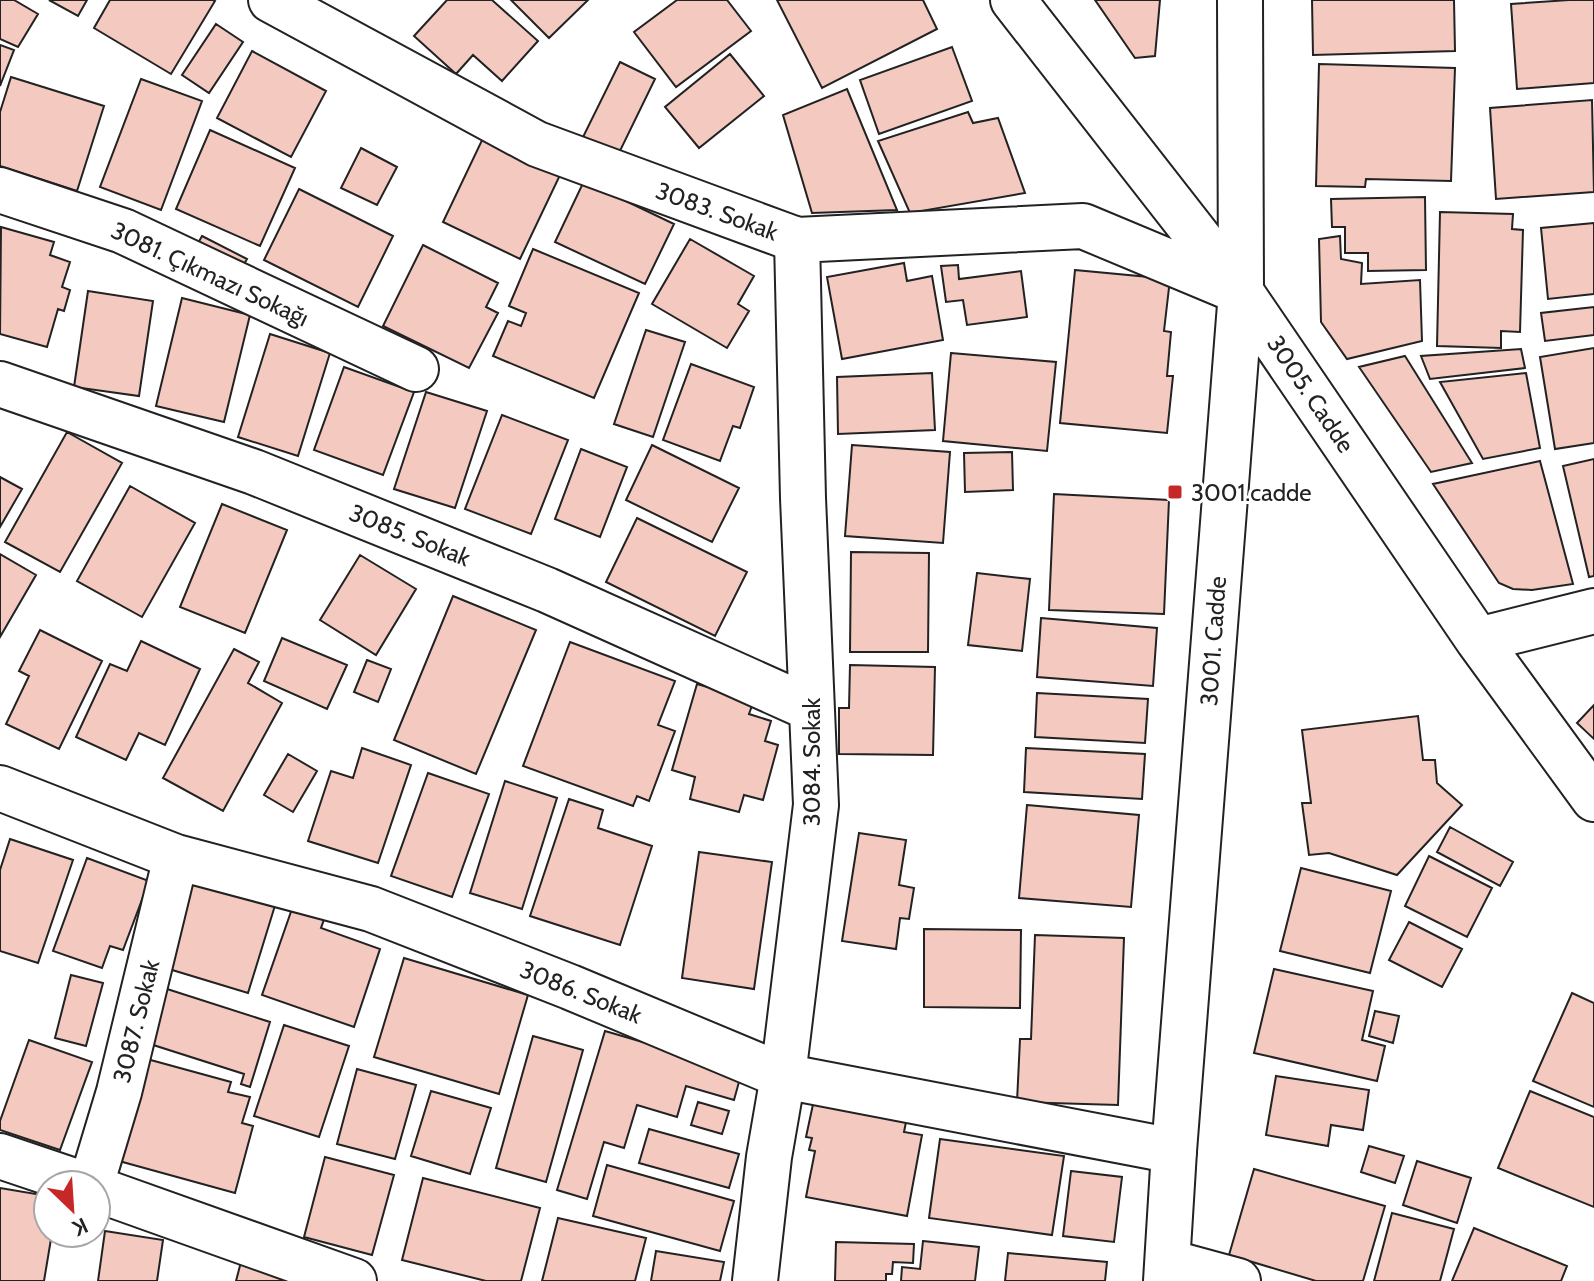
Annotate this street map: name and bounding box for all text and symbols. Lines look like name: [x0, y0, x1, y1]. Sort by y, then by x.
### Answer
street label: 3083. Sokak: [652, 176, 782, 247]
street label: 3081. Çıkmazı Sokağı: [107, 216, 313, 332]
street label: 3005. Cadde: [1261, 330, 1361, 458]
place label: 3001.cadde: [1191, 478, 1312, 507]
marker: 3001.cadde: [1166, 483, 1184, 501]
street label: 3085. Sokak: [345, 498, 475, 572]
street label: 3001. Cadde: [1194, 575, 1232, 707]
street label: 3084. Sokak: [797, 698, 826, 826]
street label: 3086. Sokak: [516, 954, 646, 1030]
street label: 3087. Sokak: [107, 956, 165, 1086]
north arrow: [32, 1169, 112, 1249]
text: K: [68, 1212, 92, 1242]

